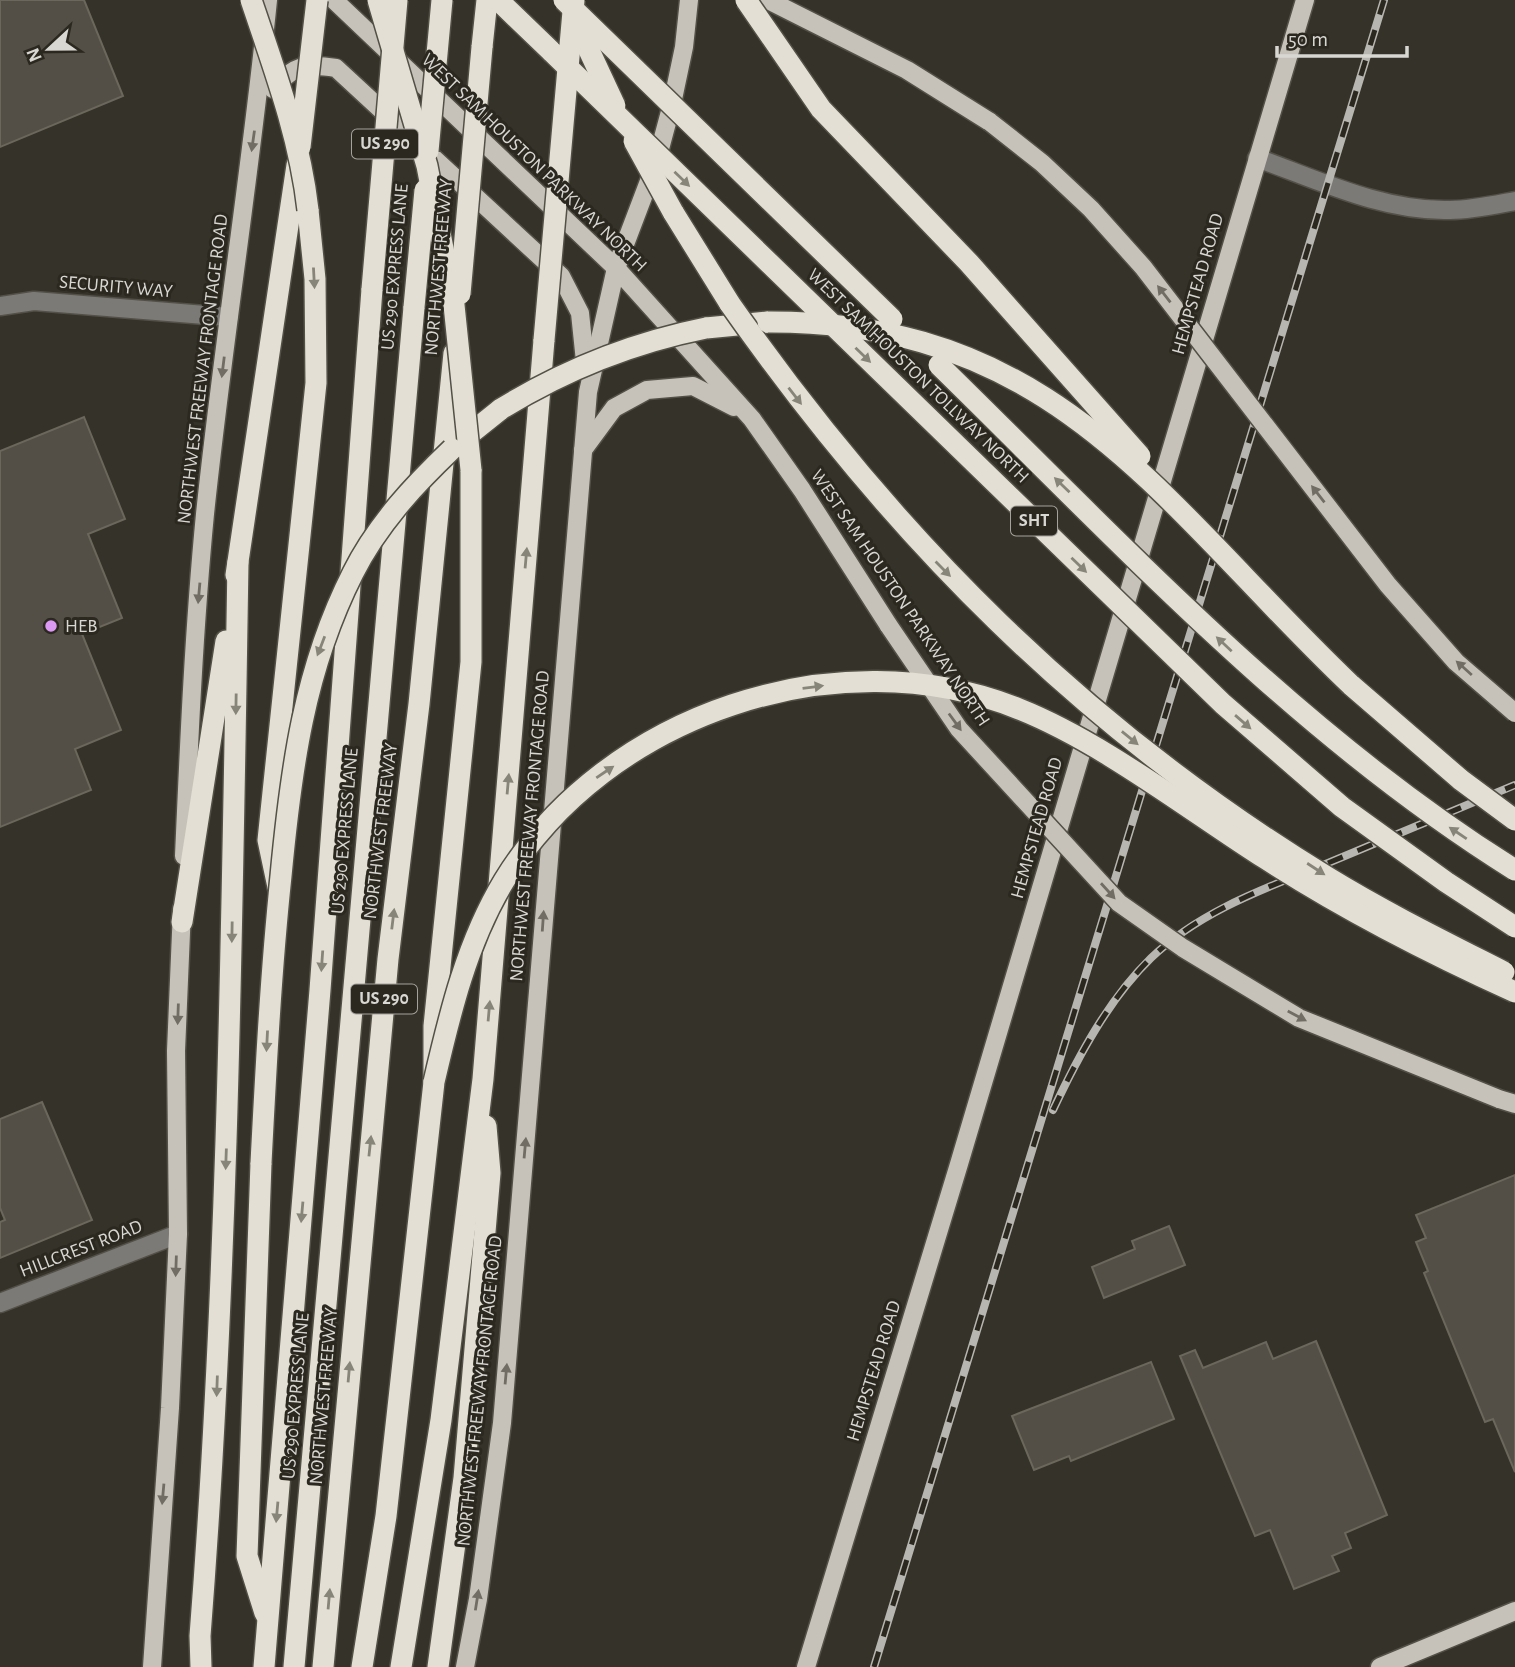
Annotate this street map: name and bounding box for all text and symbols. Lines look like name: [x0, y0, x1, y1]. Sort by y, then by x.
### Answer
north arrow: [14, 14, 84, 84]
scale bar: [1277, 14, 1406, 58]
text: 50 m: [1288, 29, 1328, 50]
text: N: [23, 45, 46, 64]
street label: WEST SAM HOUSTON PARKWAY NORTH: [418, 50, 650, 276]
one-way arrow: [247, 130, 258, 152]
road number: US 290: [352, 130, 418, 159]
one-way arrow: [674, 171, 691, 188]
street label: NORTHWEST FREEWAY: [422, 178, 456, 356]
street label: US 290 EXPRESS LANE: [378, 183, 412, 351]
street label: HEMPSTEAD ROAD: [1169, 211, 1227, 357]
street label: NORTHWEST FREEWAY FRONTAGE ROAD: [175, 213, 231, 525]
street label: WEST SAM HOUSTON TOLLWAY NORTH: [804, 265, 1032, 487]
one-way arrow: [309, 267, 320, 289]
street label: SECURITY WAY: [58, 273, 174, 301]
one-way arrow: [1156, 286, 1171, 304]
one-way arrow: [854, 346, 871, 362]
one-way arrow: [218, 356, 229, 378]
one-way arrow: [788, 387, 803, 405]
street label: WEST SAM HOUSTON PARKWAY NORTH: [807, 466, 993, 730]
one-way arrow: [1053, 476, 1070, 493]
one-way arrow: [1310, 486, 1325, 504]
road number: SHT: [1011, 506, 1057, 536]
one-way arrow: [521, 546, 532, 568]
one-way arrow: [1070, 556, 1087, 572]
one-way arrow: [935, 561, 952, 578]
one-way arrow: [193, 582, 204, 604]
place label: HEB: [65, 617, 97, 636]
marker: HEB: [43, 618, 59, 634]
one-way arrow: [315, 636, 326, 657]
one-way arrow: [1216, 636, 1233, 652]
one-way arrow: [1455, 660, 1473, 676]
street label: NORTHWEST FREEWAY FRONTAGE ROAD: [507, 670, 553, 982]
one-way arrow: [802, 681, 824, 692]
one-way arrow: [230, 693, 241, 715]
one-way arrow: [948, 713, 962, 732]
one-way arrow: [1235, 714, 1252, 729]
one-way arrow: [1122, 730, 1139, 745]
street label: NORTHWEST FREEWAY: [361, 742, 401, 920]
street label: US 290 EXPRESS LANE: [328, 747, 362, 915]
street label: HEMPSTEAD ROAD: [1008, 755, 1066, 901]
one-way arrow: [595, 766, 615, 779]
one-way arrow: [503, 773, 514, 795]
one-way arrow: [1449, 826, 1467, 840]
one-way arrow: [1306, 863, 1326, 876]
one-way arrow: [1100, 882, 1116, 900]
one-way arrow: [387, 908, 398, 930]
one-way arrow: [538, 910, 549, 932]
one-way arrow: [226, 921, 238, 943]
one-way arrow: [316, 950, 327, 972]
road number: US 290: [351, 984, 417, 1014]
one-way arrow: [484, 1000, 495, 1022]
one-way arrow: [172, 1004, 183, 1026]
one-way arrow: [1287, 1010, 1307, 1022]
one-way arrow: [262, 1030, 273, 1052]
one-way arrow: [364, 1135, 375, 1157]
one-way arrow: [520, 1136, 531, 1158]
one-way arrow: [221, 1148, 232, 1170]
one-way arrow: [296, 1201, 307, 1223]
street label: HILLCREST ROAD: [17, 1217, 145, 1281]
street label: NORTHWEST FREEWAY FRONTAGE ROAD: [454, 1235, 506, 1547]
one-way arrow: [171, 1256, 182, 1278]
street label: HEMPSTEAD ROAD: [844, 1298, 904, 1444]
street label: NORTHWEST FREEWAY: [307, 1307, 341, 1485]
street label: US 290 EXPRESS LANE: [279, 1312, 313, 1480]
one-way arrow: [344, 1361, 355, 1383]
one-way arrow: [501, 1363, 512, 1385]
one-way arrow: [212, 1376, 223, 1398]
one-way arrow: [157, 1483, 168, 1505]
one-way arrow: [271, 1501, 282, 1523]
one-way arrow: [324, 1588, 335, 1610]
one-way arrow: [472, 1589, 483, 1611]

